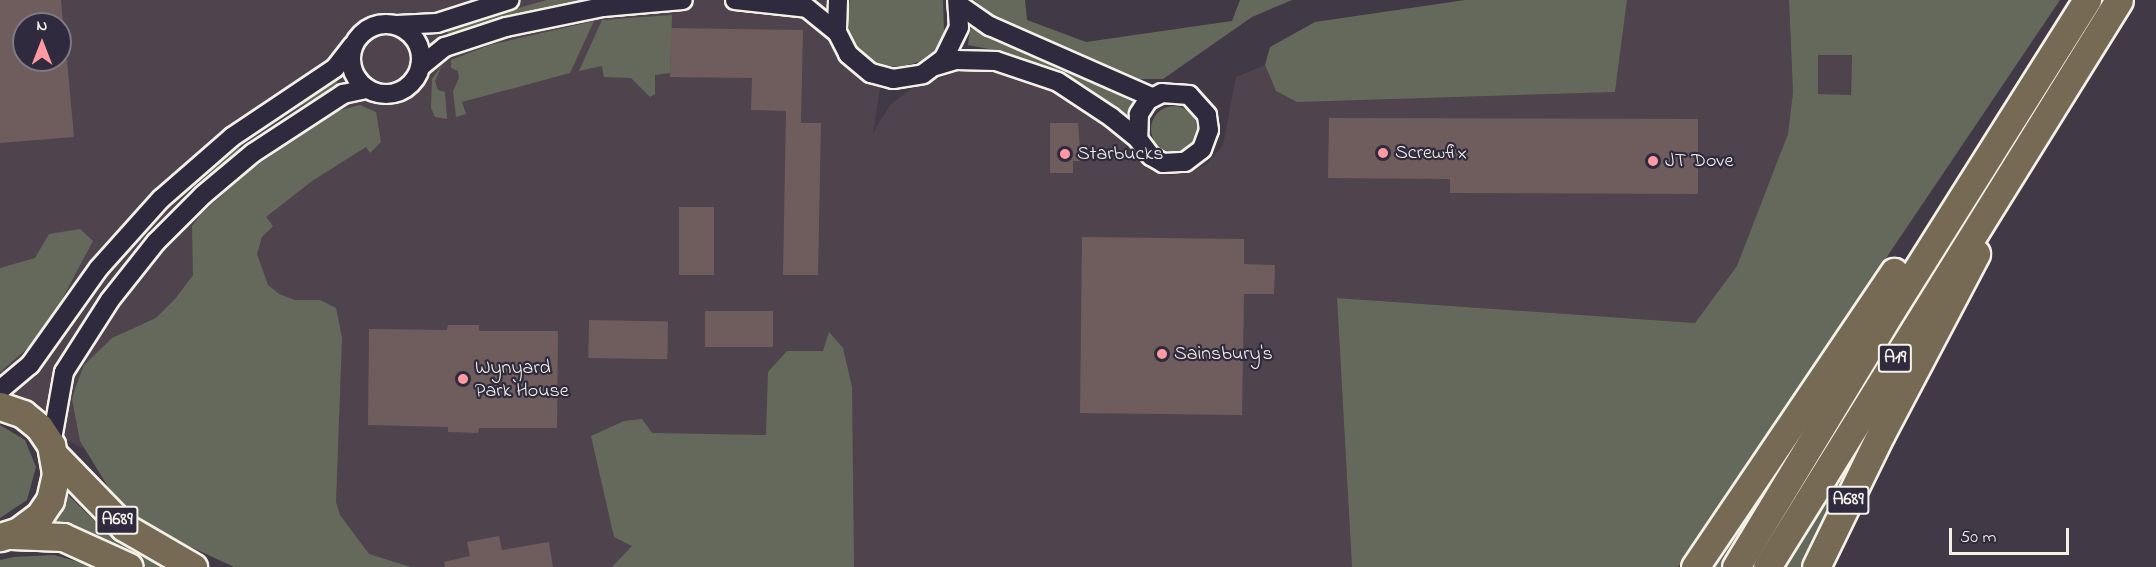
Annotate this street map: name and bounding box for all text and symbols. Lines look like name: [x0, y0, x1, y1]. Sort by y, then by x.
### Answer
north arrow: [12, 12, 72, 72]
text: N: [37, 14, 47, 38]
place label: Screwfix: [1395, 141, 1467, 165]
place label: Starbucks: [1077, 142, 1163, 166]
marker: Screwfix: [1376, 146, 1390, 160]
marker: Starbucks: [1058, 147, 1072, 161]
place label: JT Dove: [1665, 149, 1734, 173]
marker: JT Dove: [1646, 154, 1660, 168]
place label: Sainsbury's: [1174, 342, 1273, 366]
road number: A19: [1877, 343, 1913, 373]
marker: Sainsbury's: [1155, 347, 1169, 361]
place label: Wynyard Park House: [475, 356, 569, 403]
marker: Wynyard Park House: [456, 372, 470, 386]
road number: A689: [1826, 485, 1870, 515]
road number: A689: [94, 505, 140, 535]
scale bar: [1952, 516, 2072, 554]
text: 50 m: [1960, 525, 1997, 551]

